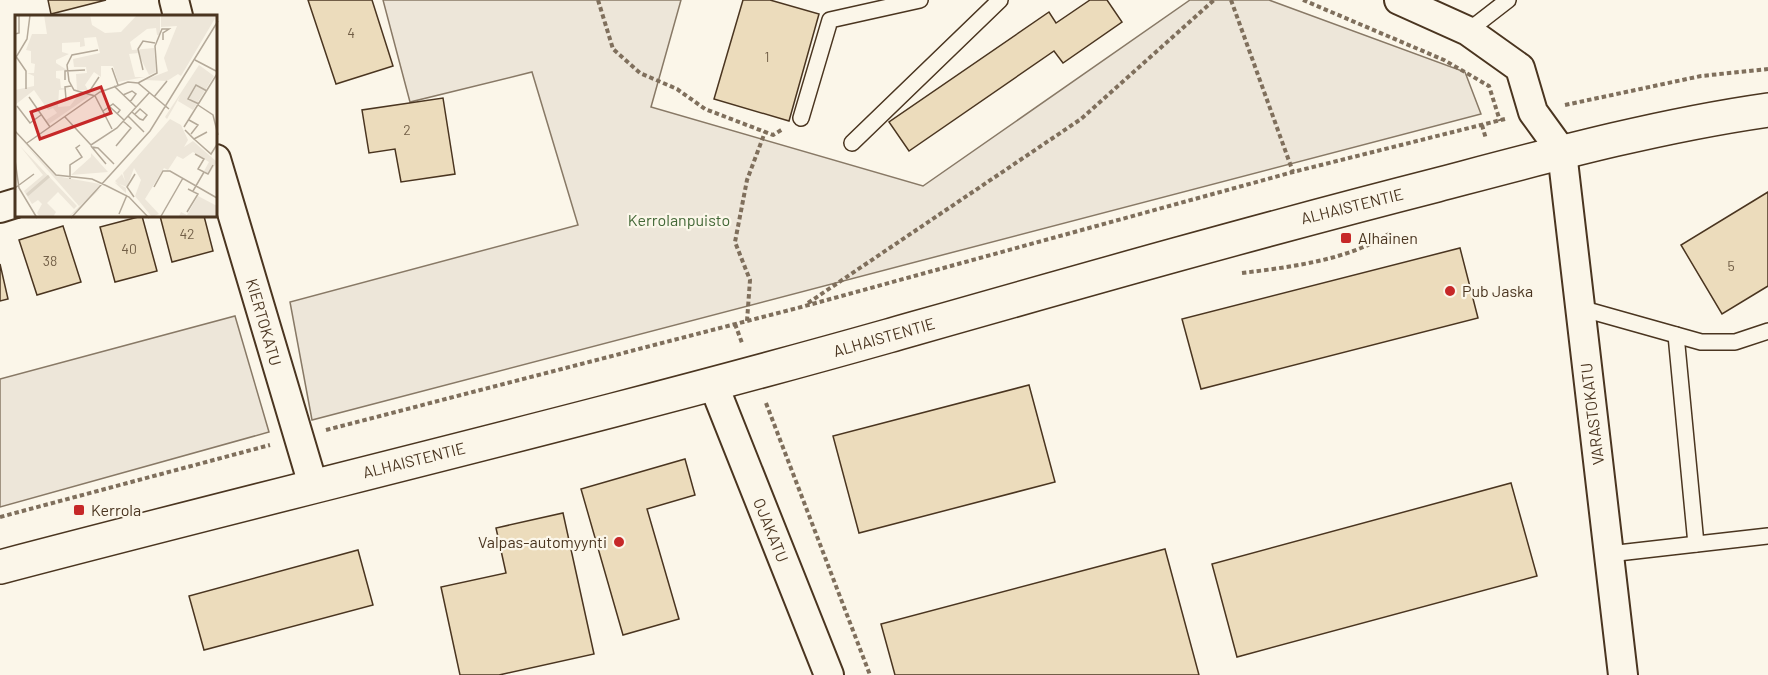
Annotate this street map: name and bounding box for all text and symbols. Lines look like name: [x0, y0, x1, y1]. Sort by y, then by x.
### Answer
inset map: [15, 15, 218, 218]
house number: 4: [347, 24, 355, 41]
house number: 1: [765, 48, 769, 65]
house number: 2: [403, 121, 411, 138]
street label: ALHAISTENTIE: [1299, 184, 1405, 227]
park label: Kerrolanpuisto: [628, 210, 730, 229]
house number: 42: [179, 225, 195, 242]
place label: Alhainen: [1358, 228, 1418, 247]
marker: Alhainen: [1339, 231, 1353, 245]
house number: 40: [121, 240, 137, 257]
house number: 38: [43, 252, 57, 269]
house number: 5: [1727, 257, 1735, 274]
street label: KIERTOKATU: [243, 276, 286, 368]
place label: Pub Jaska: [1462, 281, 1533, 300]
marker: Pub Jaska: [1443, 284, 1457, 298]
street label: ALHAISTENTIE: [831, 313, 937, 360]
street label: VARASTOKATU: [1576, 362, 1607, 466]
street label: ALHAISTENTIE: [361, 438, 467, 481]
street label: OJAKATU: [750, 495, 793, 565]
place label: Kerrola: [91, 500, 141, 519]
marker: Kerrola: [72, 503, 86, 517]
place label: Valpas-automyynti: [478, 532, 607, 551]
marker: Valpas-automyynti: [612, 535, 626, 549]

